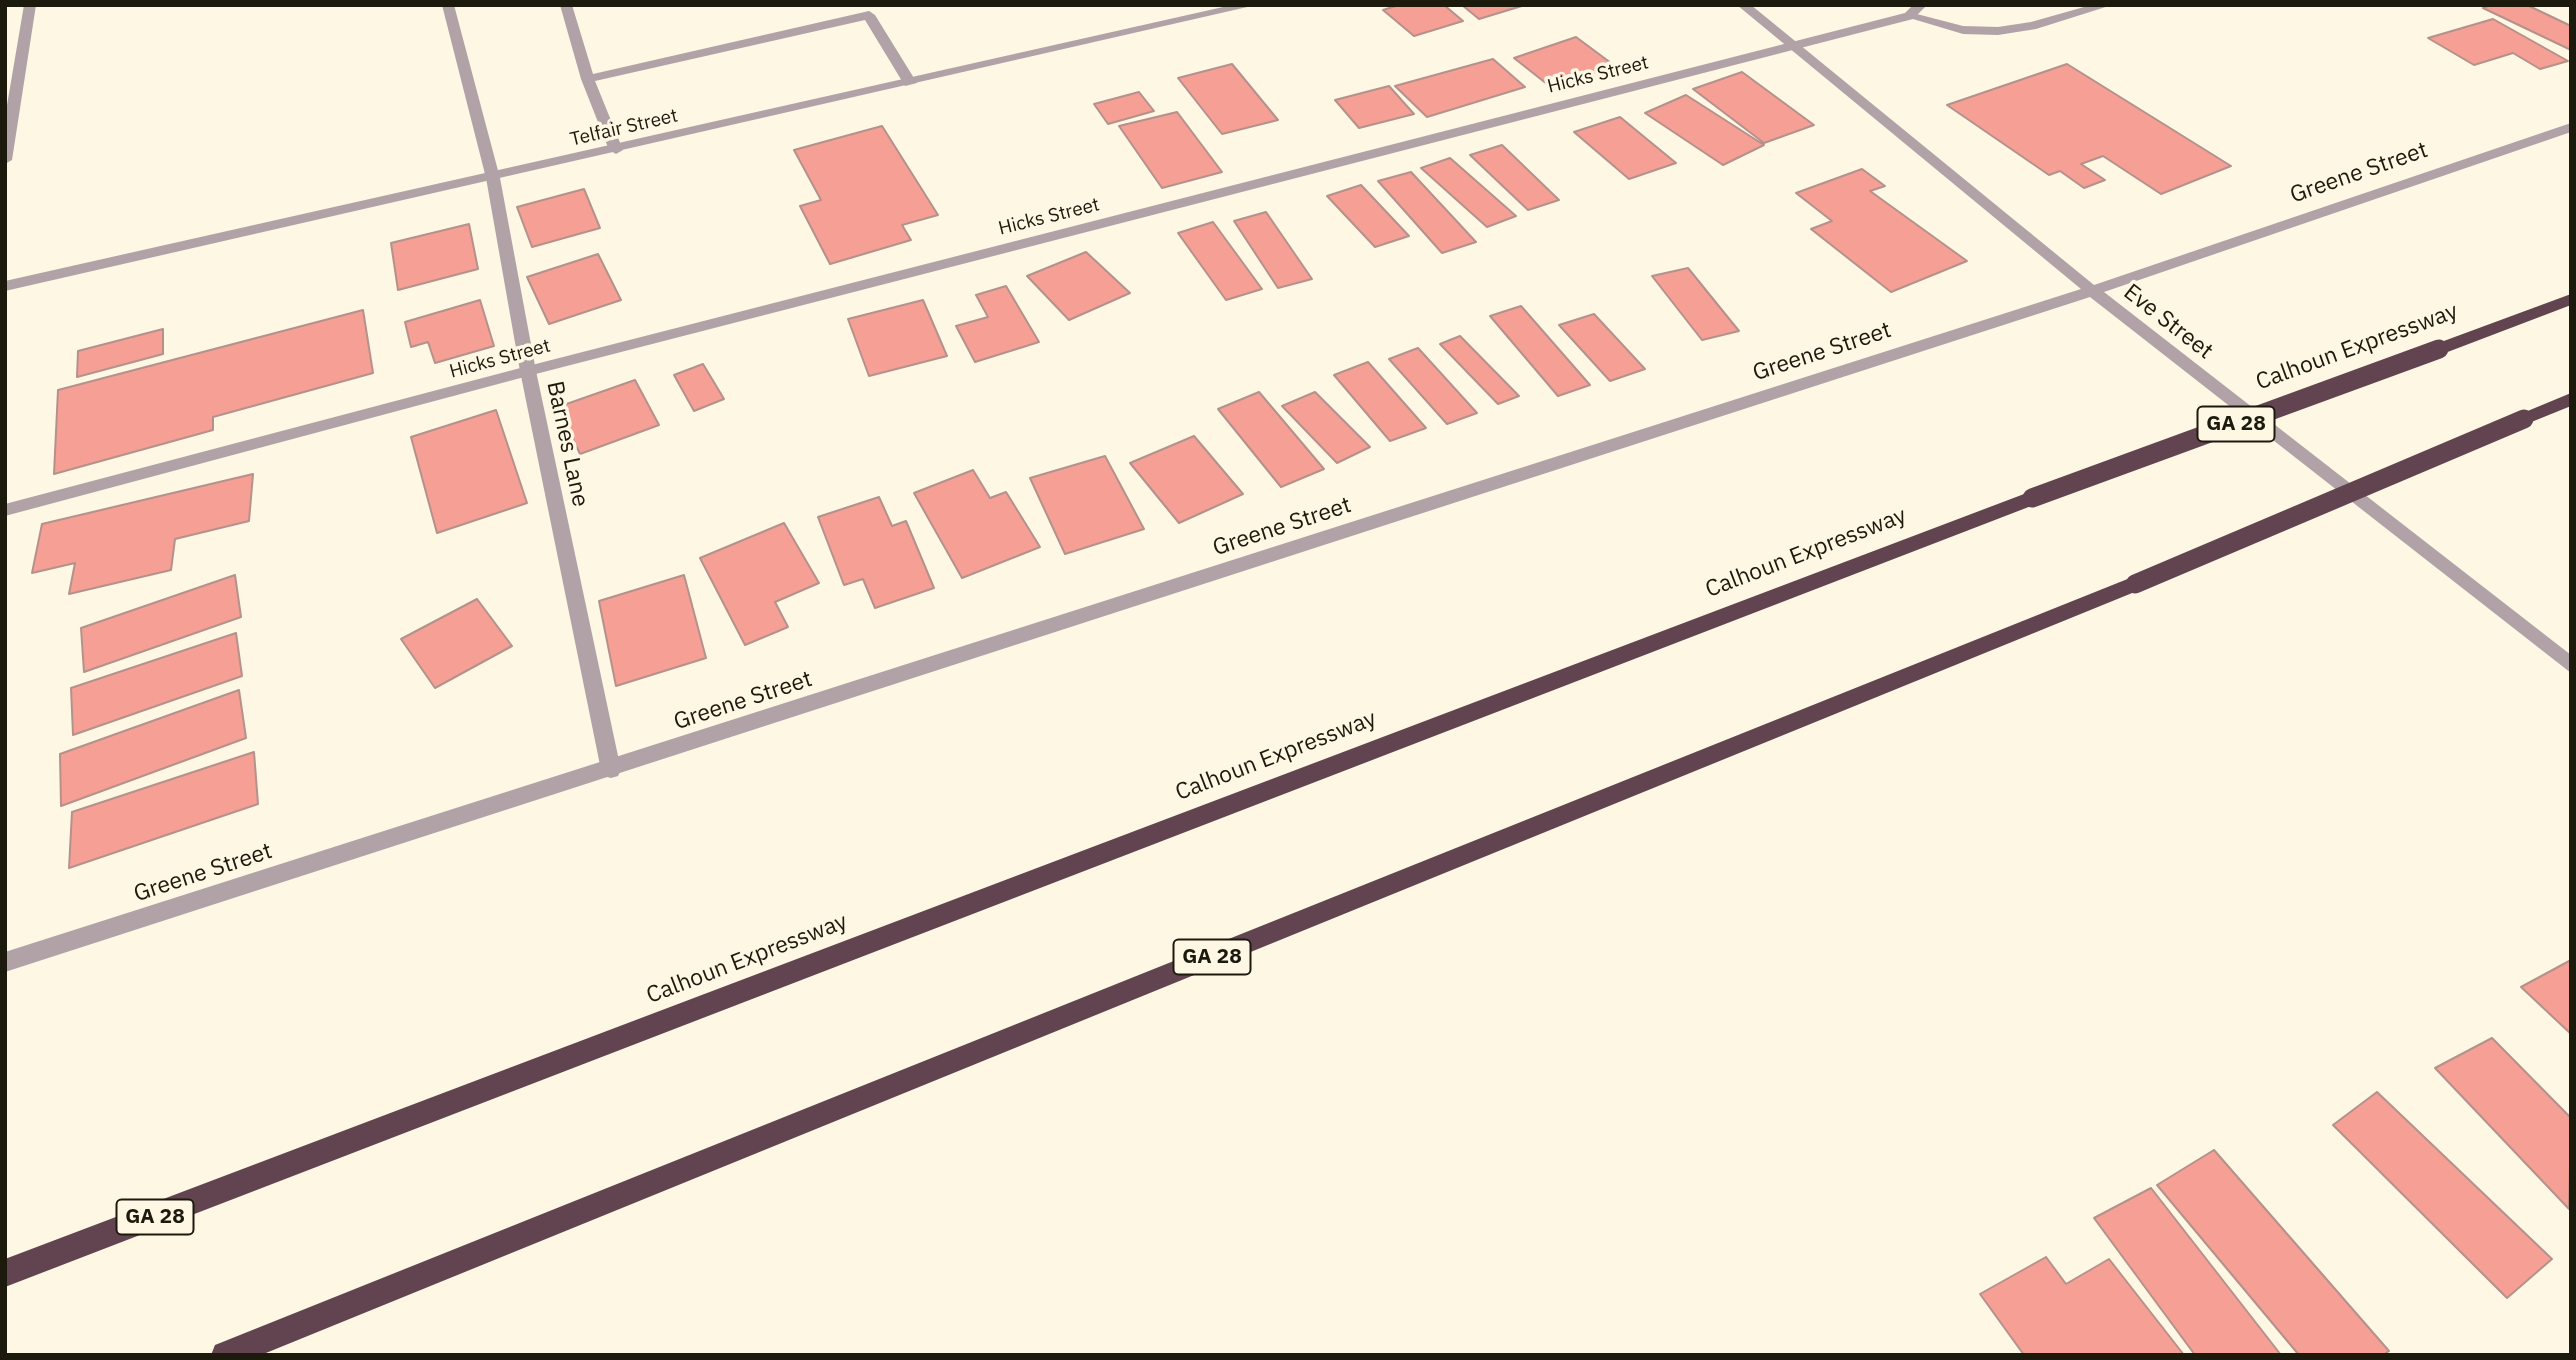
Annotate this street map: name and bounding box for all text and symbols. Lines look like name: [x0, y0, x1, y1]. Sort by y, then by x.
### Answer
street label: Hicks Street: [1545, 51, 1651, 99]
street label: Telfair Street: [568, 105, 680, 151]
street label: Greene Street: [2287, 137, 2431, 209]
street label: Hicks Street: [996, 193, 1102, 241]
street label: Eve Street: [2118, 279, 2218, 365]
street label: Calhoun Expressway: [2252, 298, 2462, 396]
street label: Greene Street: [1749, 317, 1895, 387]
street label: Hicks Street: [447, 335, 553, 383]
street label: Barnes Lane: [540, 379, 594, 509]
road number: GA 28: [2198, 406, 2274, 442]
street label: Greene Street: [1209, 492, 1355, 562]
street label: Calhoun Expressway: [1702, 502, 1910, 604]
street label: Greene Street: [670, 666, 816, 736]
street label: Calhoun Expressway: [1172, 705, 1380, 807]
street label: Greene Street: [130, 838, 276, 908]
street label: Calhoun Expressway: [643, 908, 851, 1010]
road number: GA 28: [1174, 940, 1250, 974]
road number: GA 28: [116, 1200, 194, 1234]

